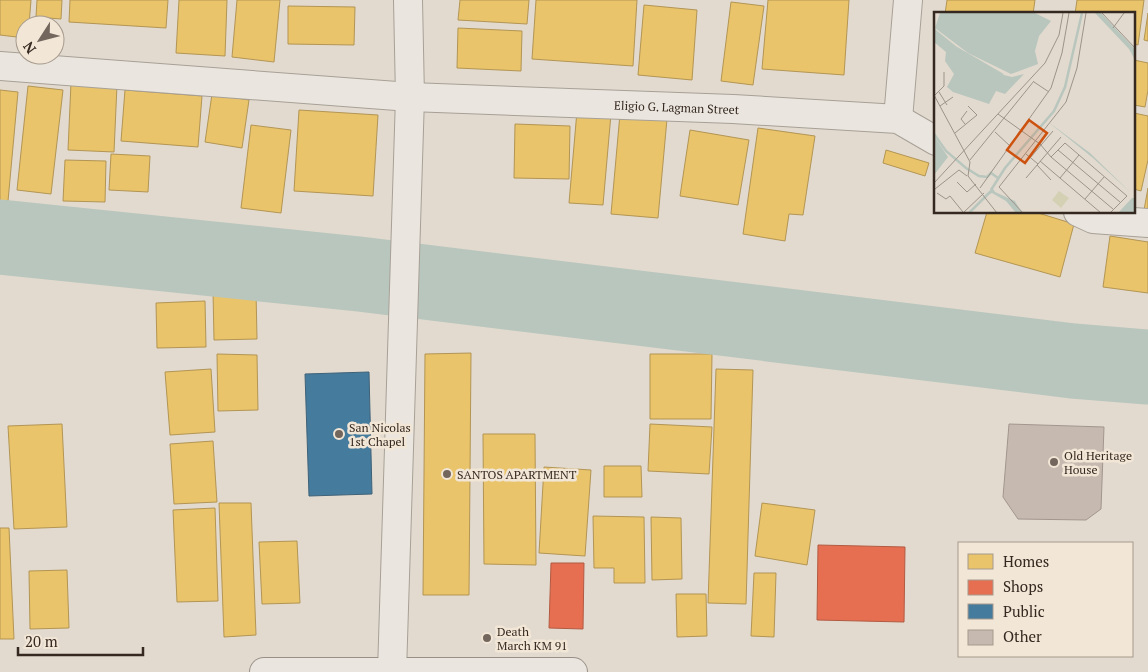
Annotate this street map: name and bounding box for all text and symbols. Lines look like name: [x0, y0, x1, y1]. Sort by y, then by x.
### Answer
inset map: [934, 12, 1136, 214]
north arrow: [15, 15, 65, 65]
text: N: [18, 38, 40, 58]
street label: Eligio G. Lagman Street: [614, 97, 740, 117]
place label: San Nicolas 1st Chapel: [349, 420, 411, 449]
marker: San Nicolas 1st Chapel: [333, 428, 345, 440]
place label: Old Heritage House: [1064, 448, 1132, 477]
marker: Old Heritage House: [1048, 456, 1060, 468]
place label: SANTOS APARTMENT: [457, 467, 577, 482]
marker: SANTOS APARTMENT: [441, 468, 453, 480]
legend: [958, 542, 1133, 657]
text: Homes: [1003, 551, 1049, 571]
text: Shops: [1003, 576, 1043, 596]
text: Public: [1003, 601, 1045, 621]
scale bar: [18, 624, 142, 656]
place label: Death March KM 91: [497, 624, 568, 653]
text: Other: [1003, 626, 1042, 646]
text: 20 m: [25, 631, 58, 651]
marker: Death March KM 91: [481, 632, 493, 644]

